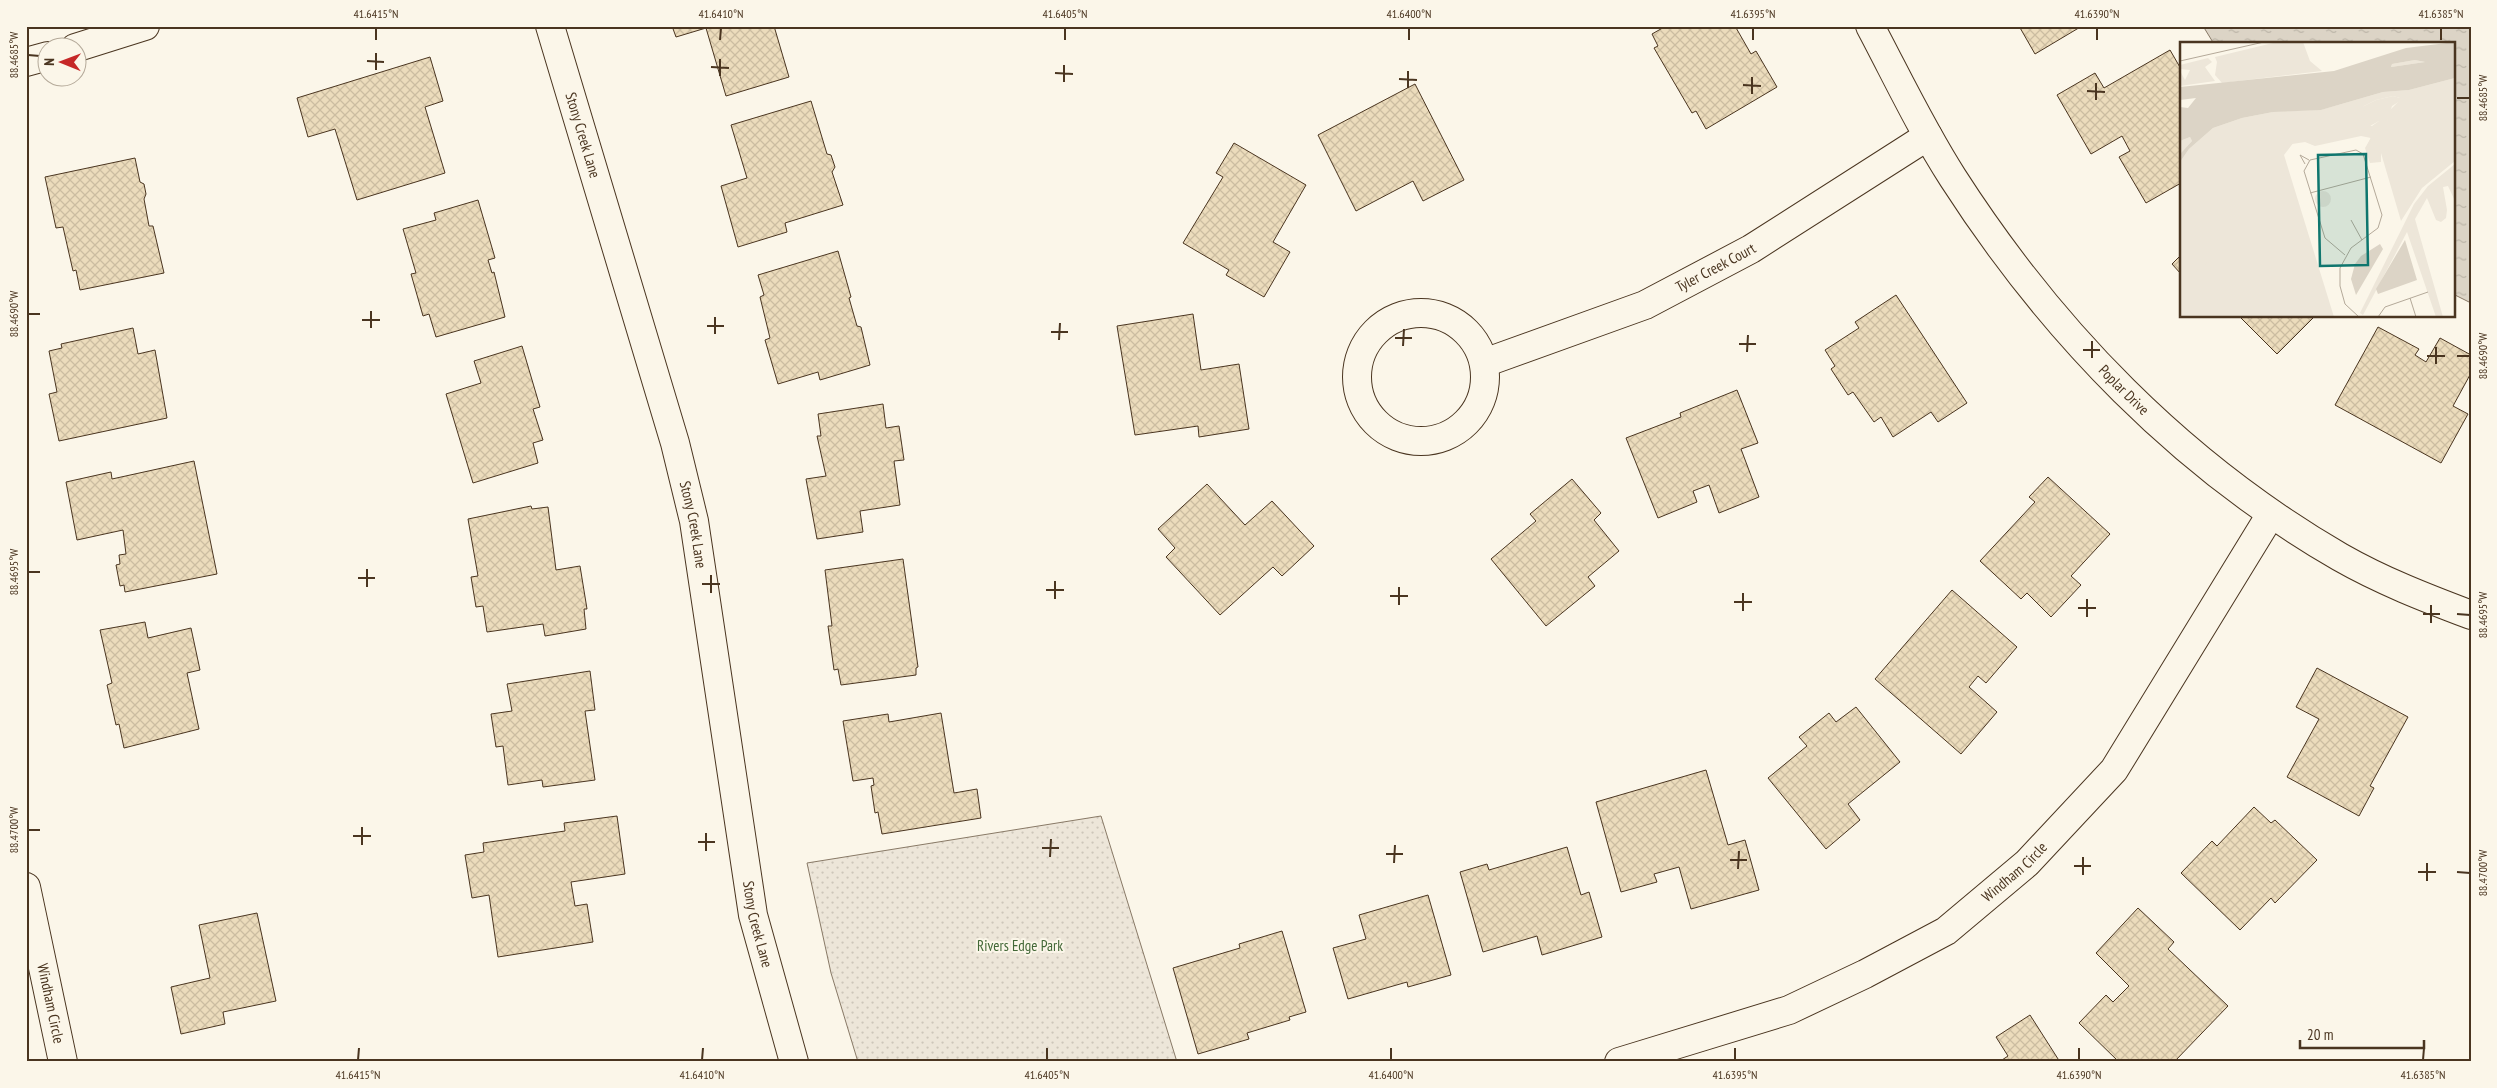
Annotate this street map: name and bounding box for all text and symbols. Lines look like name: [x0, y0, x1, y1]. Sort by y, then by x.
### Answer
text: 41.6415°N: [353, 6, 399, 21]
text: 41.6410°N: [698, 6, 744, 21]
text: 41.6405°N: [1042, 6, 1088, 21]
text: 41.6400°N: [1386, 6, 1432, 21]
text: 41.6395°N: [1730, 6, 1776, 21]
text: 41.6390°N: [2074, 6, 2120, 21]
text: 41.6385°N: [2418, 6, 2464, 21]
text: 88.4685°W: [6, 32, 21, 78]
north arrow: [38, 38, 88, 88]
inset map: [2180, 42, 2454, 318]
text: N: [40, 58, 58, 66]
text: 88.4685°W: [2475, 75, 2490, 121]
street label: Stony Creek Lane: [561, 90, 605, 180]
street label: Tyler Creek Court: [1672, 239, 1759, 296]
text: 88.4690°W: [6, 291, 21, 337]
text: 88.4690°W: [2475, 333, 2490, 379]
street label: Poplar Drive: [2095, 361, 2153, 419]
street label: Stony Creek Lane: [676, 479, 711, 569]
text: 88.4695°W: [6, 549, 21, 595]
text: 88.4695°W: [2475, 592, 2490, 638]
text: 88.4700°W: [6, 807, 21, 853]
street label: Windham Circle: [1978, 838, 2051, 906]
text: 88.4700°W: [2475, 850, 2490, 896]
street label: Stony Creek Lane: [739, 880, 777, 970]
park label: Rivers Edge Park: [977, 936, 1063, 955]
street label: Windham Circle: [33, 962, 69, 1045]
scale bar: [2300, 1018, 2423, 1050]
text: 20 m: [2307, 1025, 2333, 1044]
text: 41.6415°N: [335, 1067, 381, 1082]
text: 41.6410°N: [679, 1067, 725, 1082]
text: 41.6405°N: [1024, 1067, 1070, 1082]
text: 41.6400°N: [1368, 1067, 1414, 1082]
text: 41.6395°N: [1712, 1067, 1758, 1082]
text: 41.6390°N: [2056, 1067, 2102, 1082]
text: 41.6385°N: [2400, 1067, 2446, 1082]

